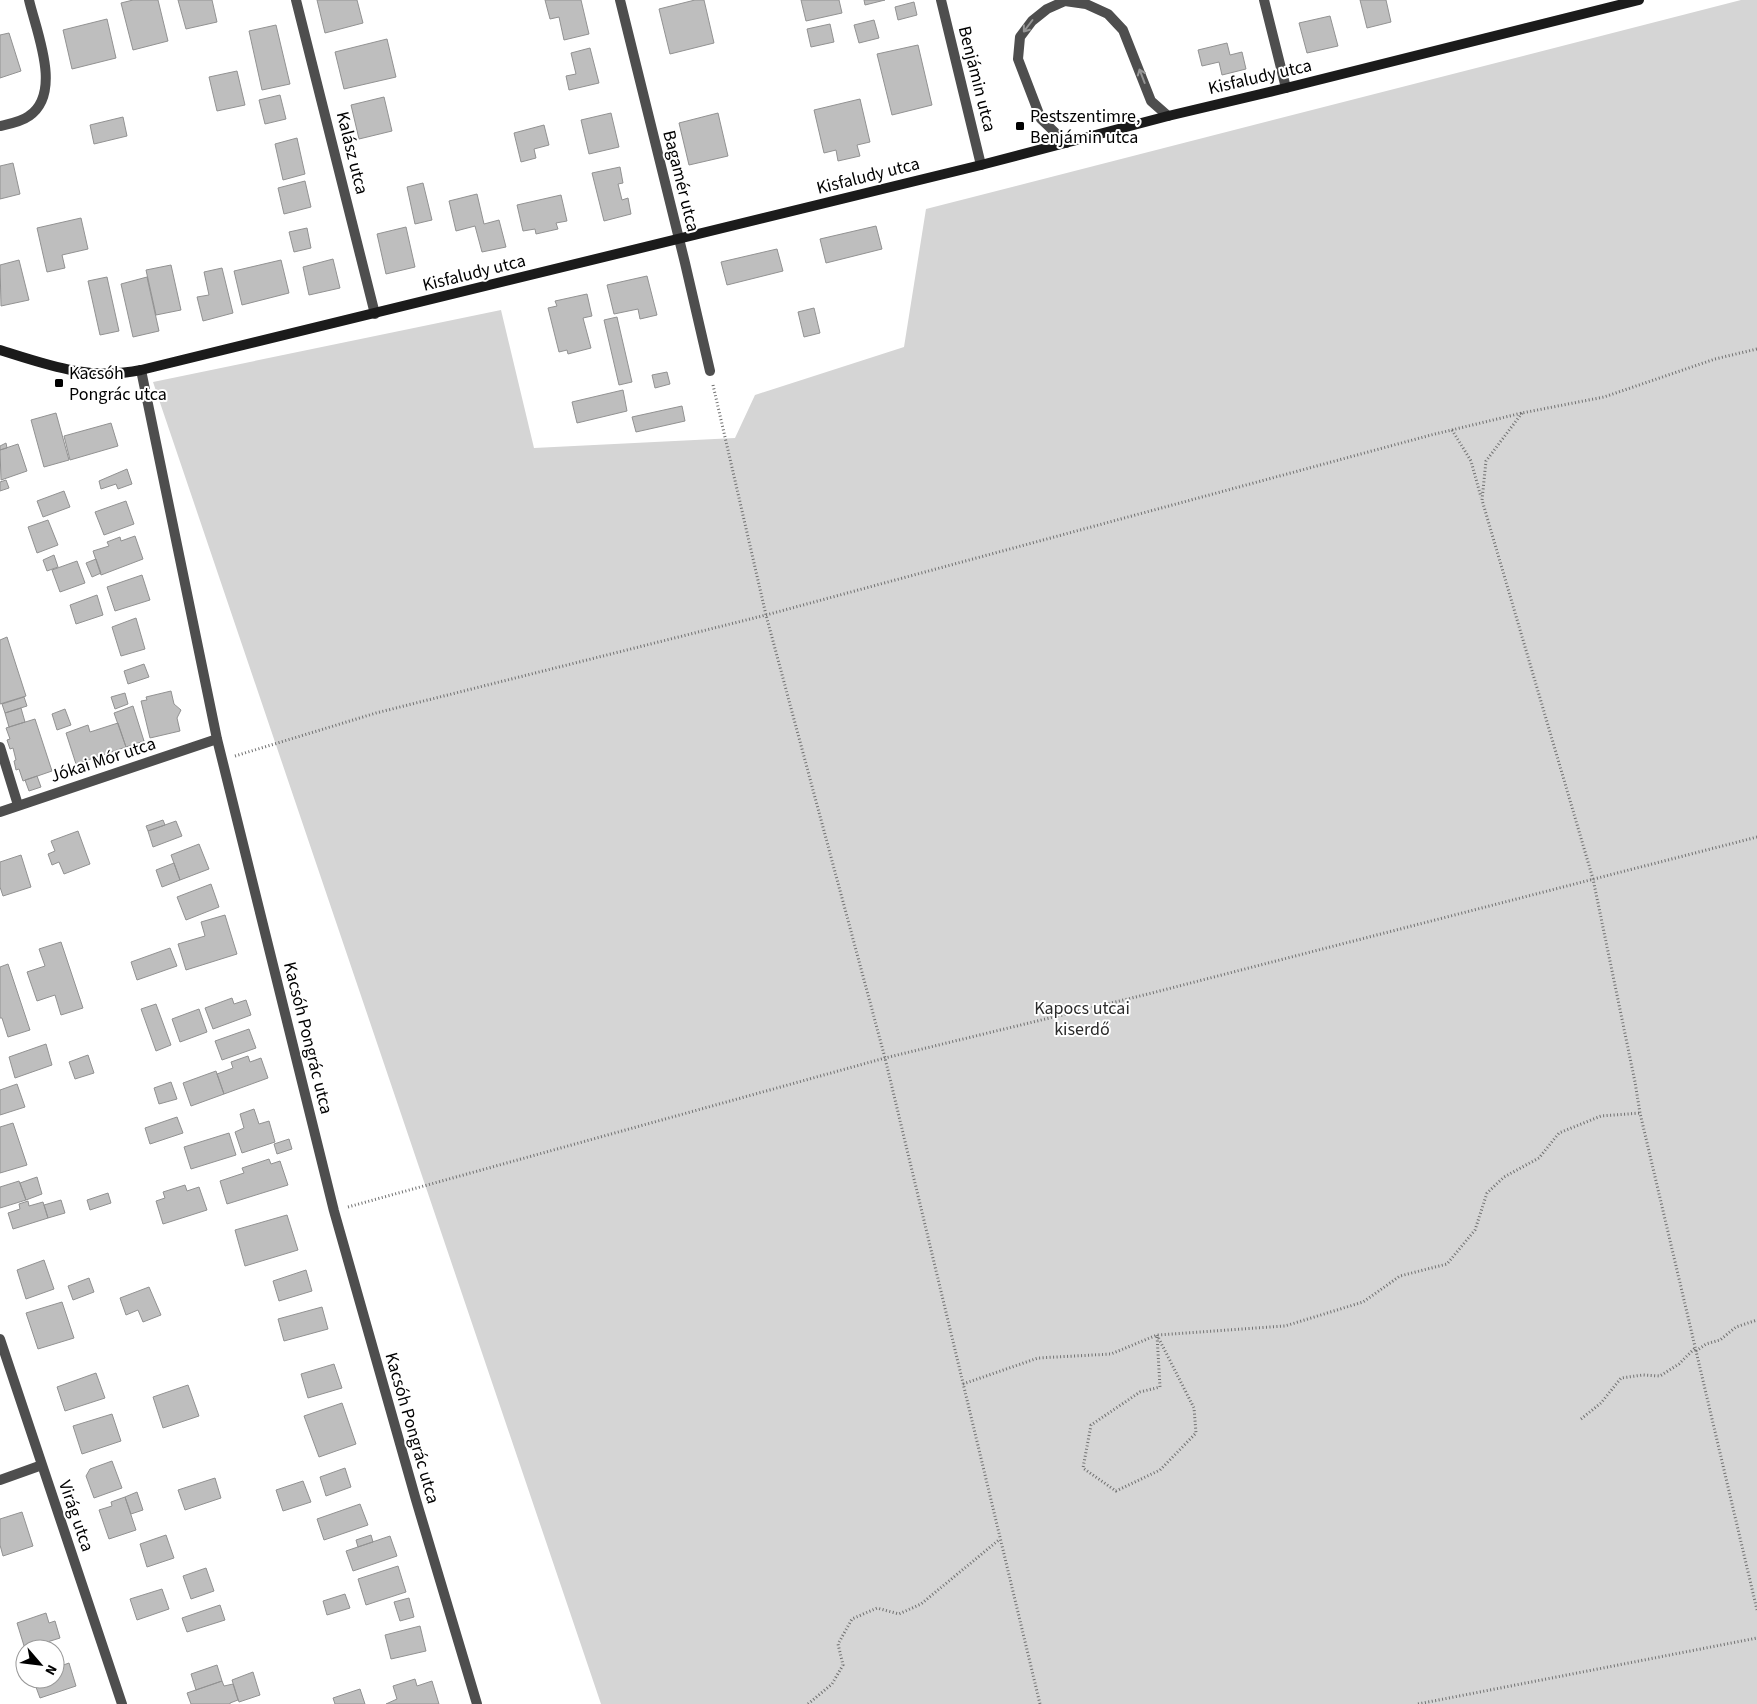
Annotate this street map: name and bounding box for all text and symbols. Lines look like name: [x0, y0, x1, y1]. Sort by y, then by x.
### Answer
one-way arrow: [1023, 19, 1034, 32]
street label: Benjámin utca: [952, 23, 1002, 135]
street label: Kisfaludy utca: [1206, 53, 1314, 101]
one-way arrow: [1137, 69, 1146, 85]
place label: Pestszentimre, Benjámin utca: [1030, 104, 1140, 150]
street label: Kalász utca: [330, 109, 374, 197]
marker: Pestszentimre, Benjámin utca: [1014, 120, 1026, 132]
street label: Bagamér utca: [656, 128, 706, 234]
street label: Kisfaludy utca: [814, 151, 922, 201]
street label: Kisfaludy utca: [420, 248, 528, 298]
place label: Kacsóh Pongrác utca: [69, 361, 167, 407]
marker: Kacsóh Pongrác utca: [53, 377, 65, 389]
street label: Jókai Mór utca: [47, 731, 159, 789]
street label: Kacsóh Pongrác utca: [277, 959, 339, 1117]
park label: Kapocs utcai kiserdő: [1034, 996, 1130, 1042]
street label: Kacsóh Pongrác utca: [378, 1349, 446, 1507]
street label: Virág utca: [52, 1477, 100, 1555]
north arrow: [15, 1639, 65, 1689]
text: N: [40, 1661, 62, 1678]

